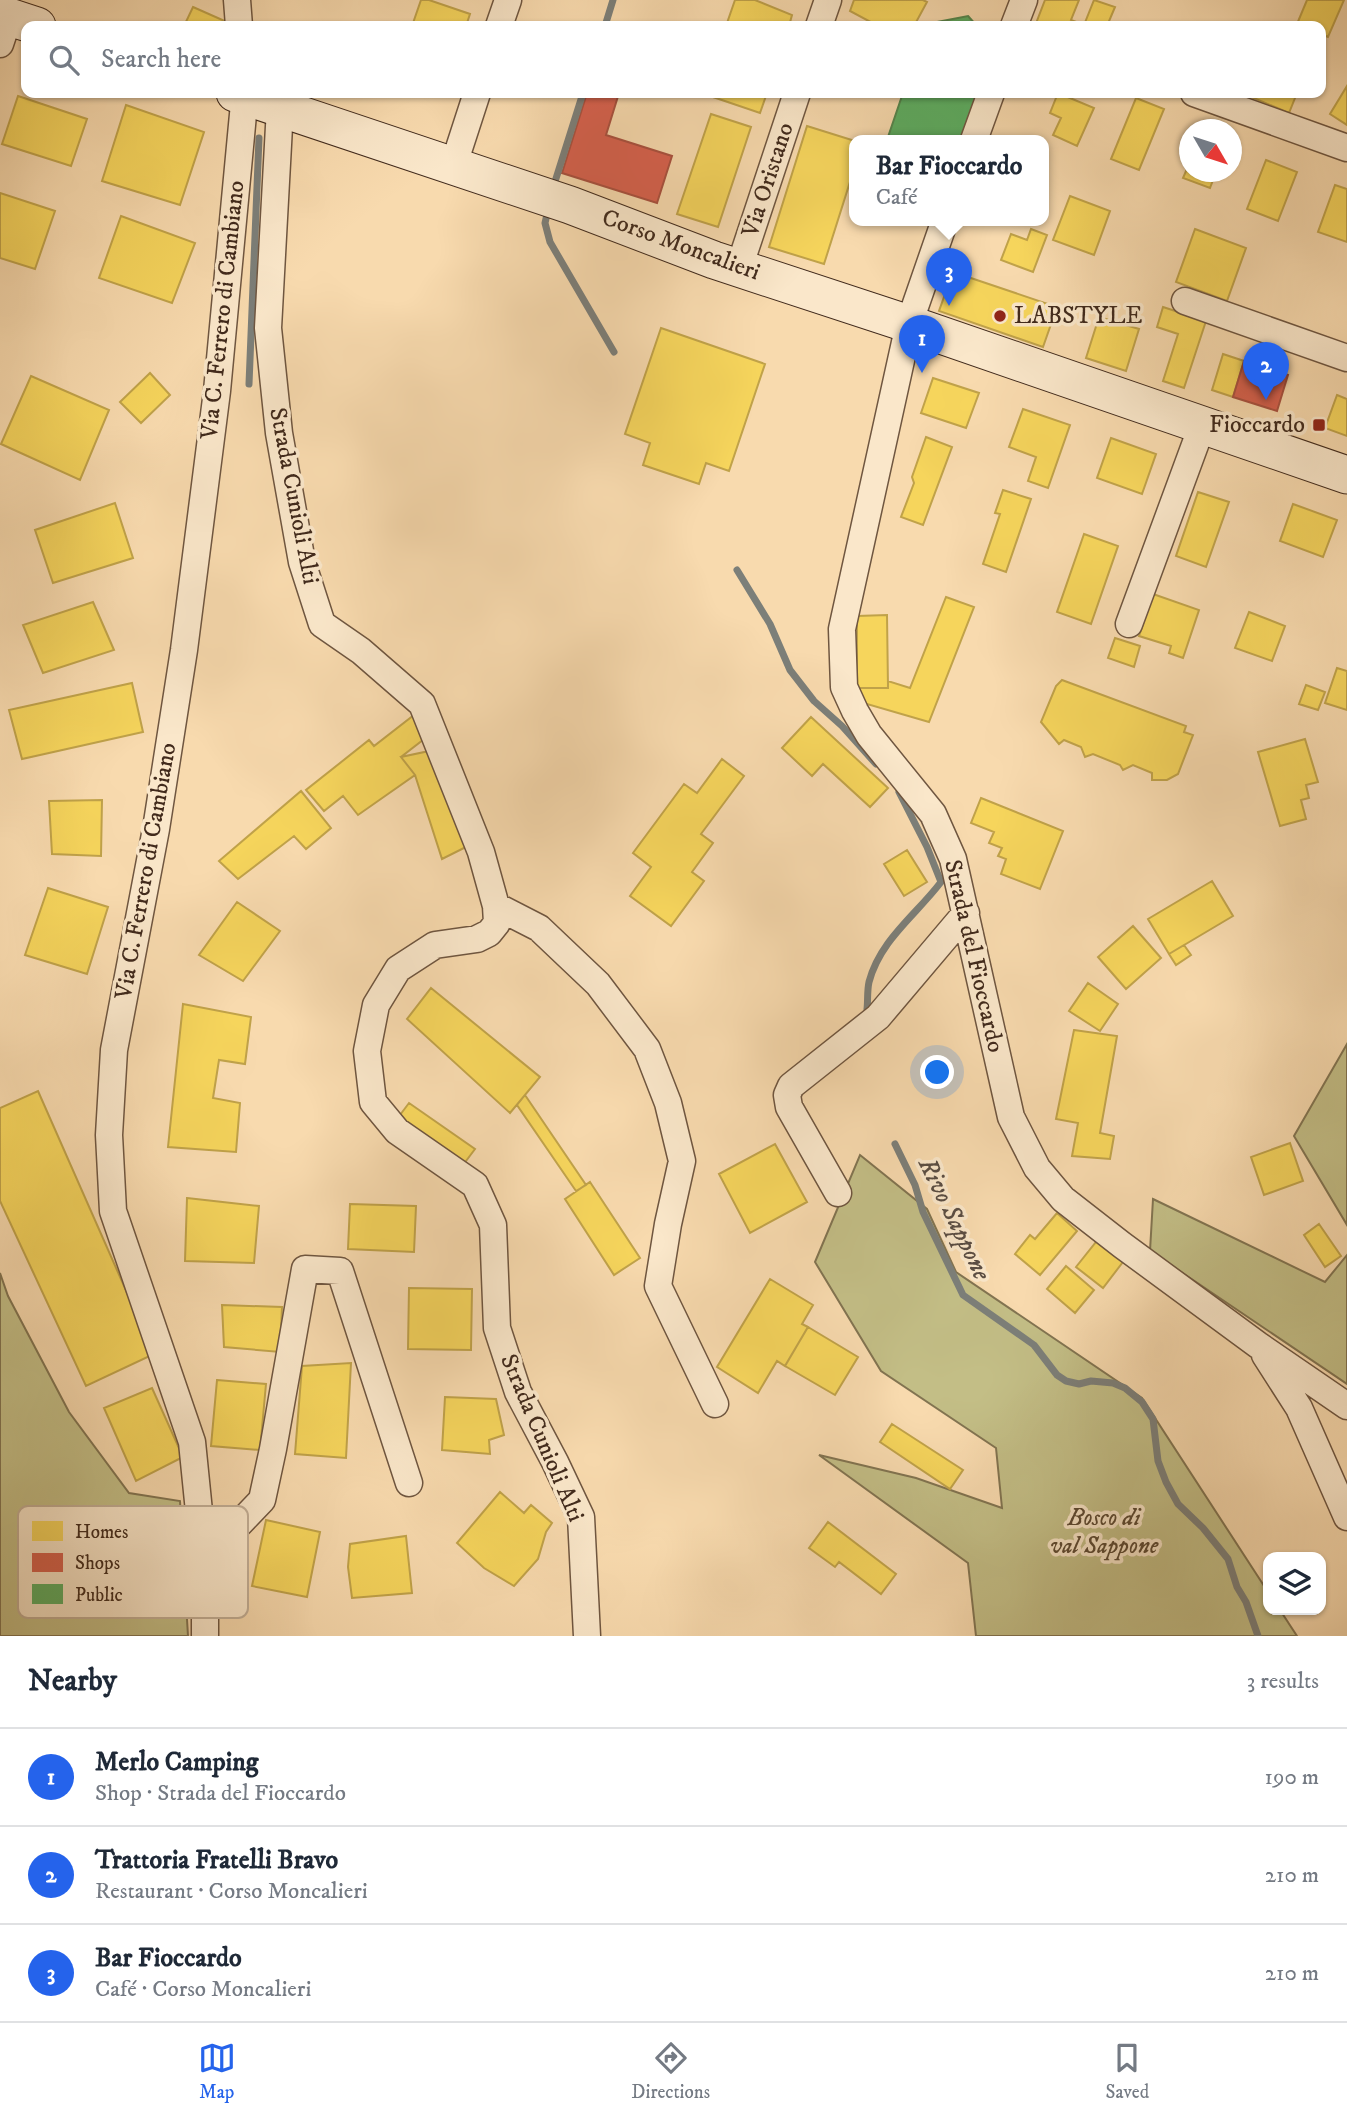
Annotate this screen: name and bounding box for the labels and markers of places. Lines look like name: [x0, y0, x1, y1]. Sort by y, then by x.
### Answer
pin: 3: [926, 248, 972, 306]
place label: LABSTYLE: [1014, 301, 1143, 331]
marker: LABSTYLE: [992, 308, 1008, 324]
pin: 1: [899, 315, 945, 373]
pin: 2: [1243, 342, 1289, 400]
place label: Fioccardo: [1209, 410, 1305, 440]
marker: Fioccardo: [1311, 417, 1327, 433]

